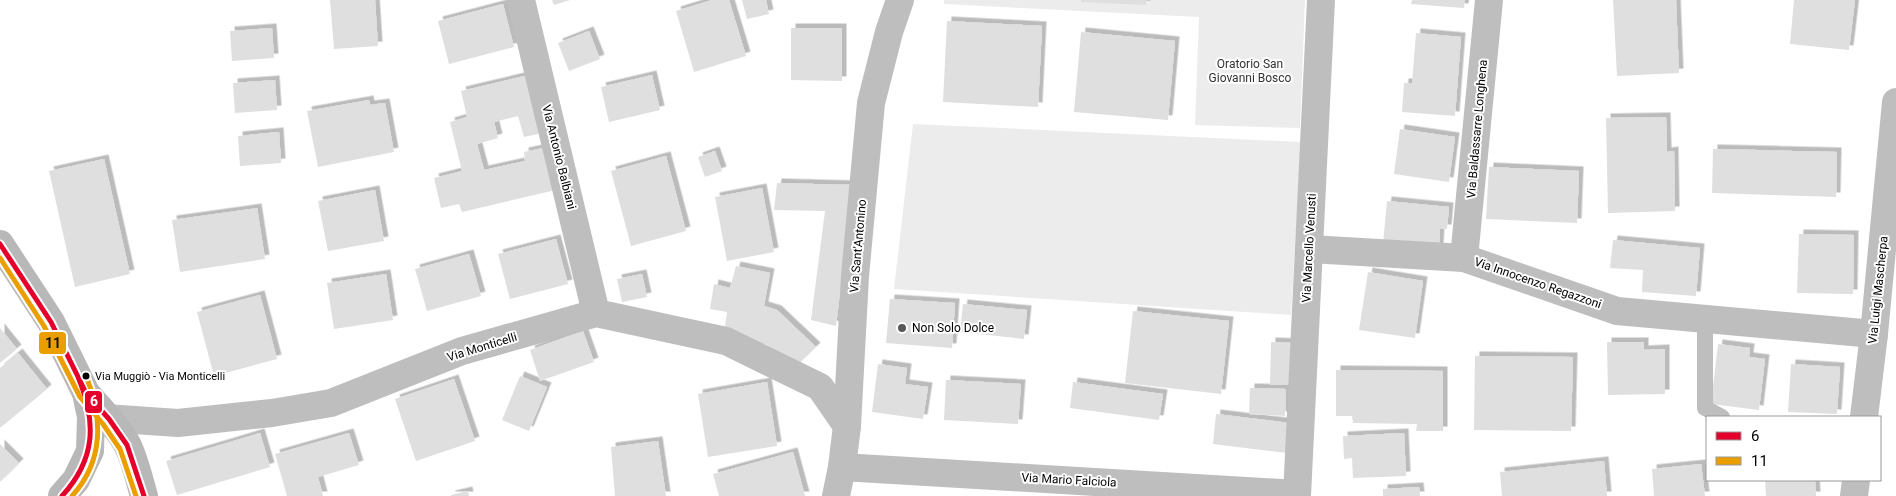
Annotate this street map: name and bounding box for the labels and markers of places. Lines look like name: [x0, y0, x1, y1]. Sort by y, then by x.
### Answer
place label: Non Solo Dolce: [912, 321, 994, 335]
marker: Non Solo Dolce: [896, 322, 908, 334]
place label: Via Muggiò - Via Monticelli: [95, 370, 225, 383]
marker: Via Muggiò - Via Monticelli: [81, 371, 91, 381]

